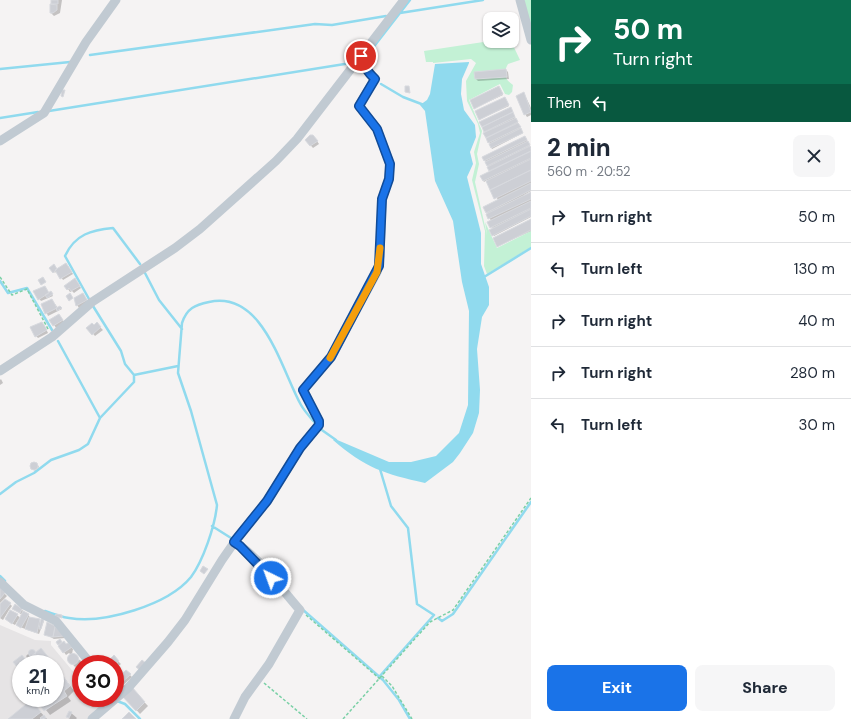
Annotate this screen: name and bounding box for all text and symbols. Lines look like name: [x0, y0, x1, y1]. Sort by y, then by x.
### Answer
text: 50 m: [613, 11, 683, 48]
map controls: [483, 12, 519, 48]
button: layers: [483, 12, 519, 48]
icon: right: [547, 16, 599, 68]
pin: [344, 39, 378, 73]
icon: arrive: [350, 45, 372, 67]
text: Turn right: [613, 47, 693, 71]
icon: left: [589, 92, 611, 114]
text: Then: [547, 93, 581, 113]
text: 2 min: [547, 132, 611, 163]
button: close: [793, 135, 835, 177]
text: 560 m · 20:52: [547, 163, 631, 180]
icon: right: [547, 206, 569, 228]
text: Turn right: [581, 207, 652, 227]
text: 50 m: [798, 207, 835, 227]
icon: left: [547, 258, 569, 280]
text: Turn left: [581, 259, 642, 279]
text: 130 m: [794, 259, 835, 279]
icon: right: [547, 310, 569, 332]
text: Turn right: [581, 311, 652, 331]
text: 40 m: [798, 311, 835, 331]
icon: right: [547, 362, 569, 384]
text: Turn right: [581, 363, 652, 383]
text: 280 m: [790, 363, 835, 383]
icon: left: [547, 414, 569, 436]
text: Turn left: [581, 415, 642, 435]
text: 30 m: [799, 415, 835, 435]
position arrow: [250, 557, 292, 599]
speed limit sign: 30: [72, 655, 124, 707]
text: 21: [29, 663, 47, 689]
button: Exit: [547, 665, 687, 711]
button: Share: [695, 665, 835, 711]
text: km/h: [26, 684, 50, 697]

